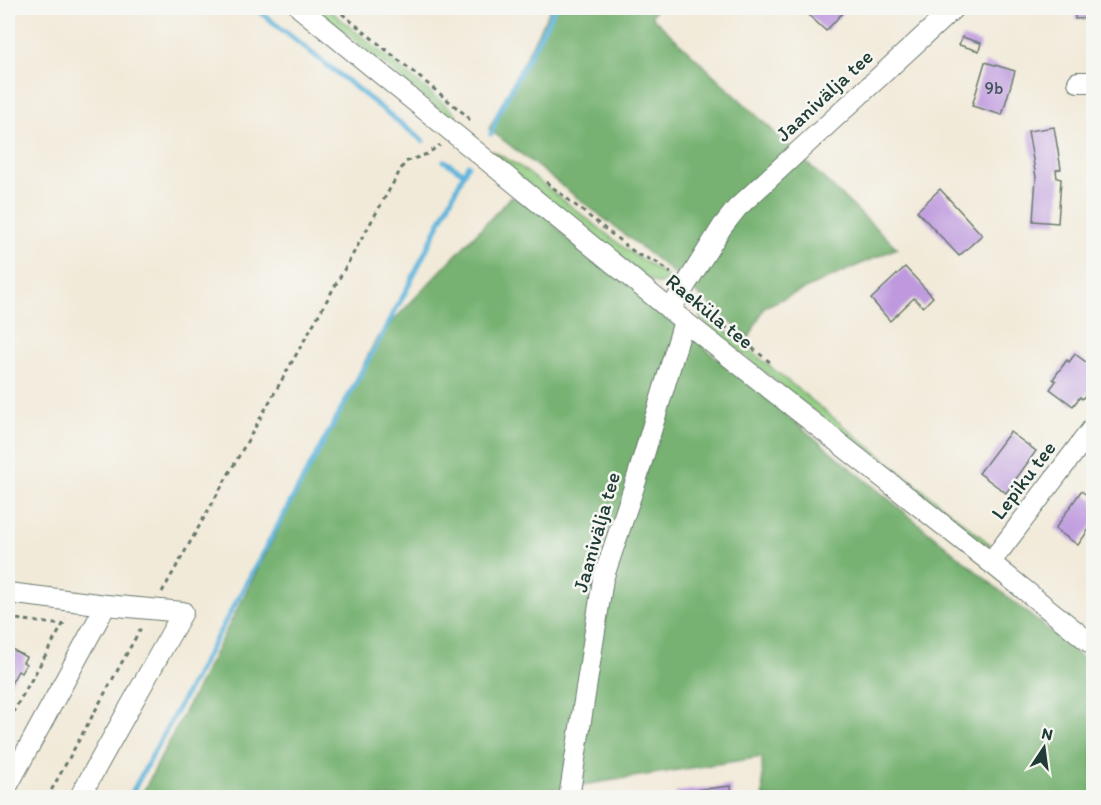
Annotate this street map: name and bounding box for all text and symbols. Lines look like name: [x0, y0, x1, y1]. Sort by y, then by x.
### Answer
street label: Jaanivälja tee: [770, 44, 878, 146]
house number: 9b: [985, 77, 1003, 99]
street label: Raeküla tee: [661, 268, 759, 354]
street label: Lepiku tee: [985, 436, 1061, 524]
street label: Jaanivälja tee: [567, 469, 625, 595]
north arrow: [1014, 718, 1074, 778]
text: N: [1040, 723, 1055, 744]

